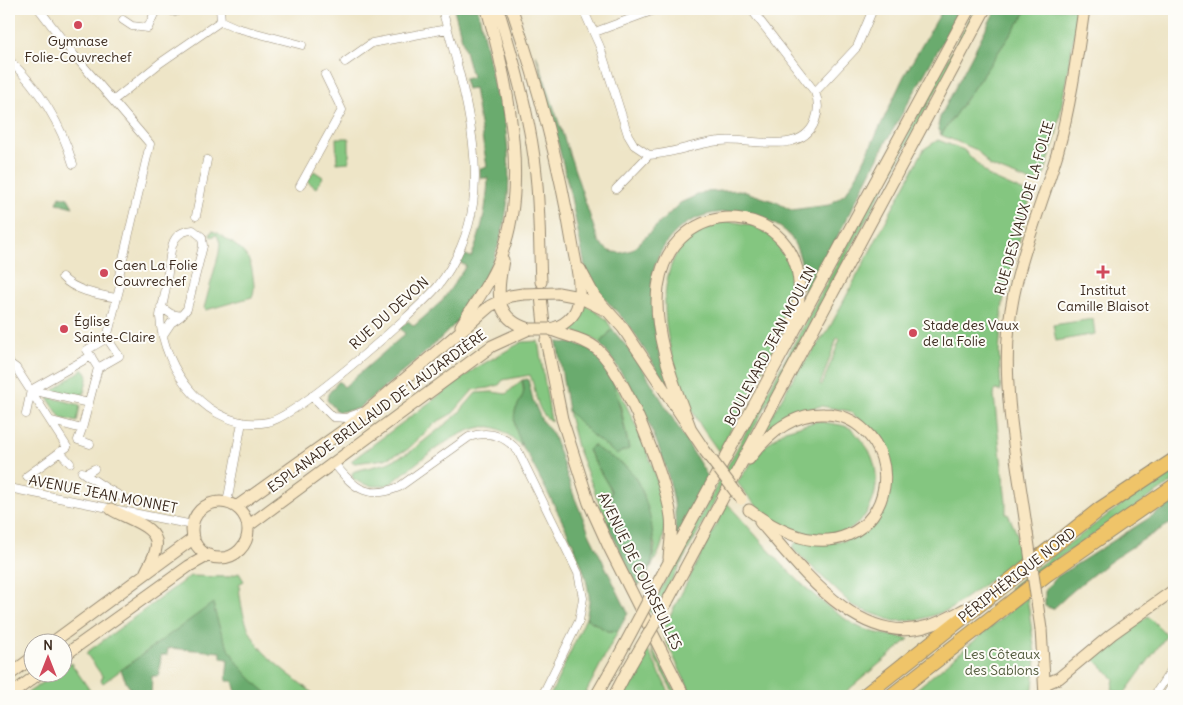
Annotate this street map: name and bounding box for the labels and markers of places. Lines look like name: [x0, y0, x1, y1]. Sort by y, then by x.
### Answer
marker: Gymnase Folie-Couvrechef: [72, 19, 84, 31]
place label: Gymnase Folie-Couvrechef: [24, 32, 132, 66]
place label: Caen La Folie Couvrechef: [114, 256, 198, 290]
marker: Institut Camille Blaisot: [1096, 265, 1110, 279]
marker: Caen La Folie Couvrechef: [98, 267, 110, 279]
place label: Institut Camille Blaisot: [1057, 281, 1149, 315]
place label: Église Sainte-Claire: [74, 312, 155, 346]
place label: Stade des Vaux de la Folie: [923, 316, 1019, 350]
marker: Église Sainte-Claire: [58, 323, 70, 335]
marker: Stade des Vaux de la Folie: [907, 327, 919, 339]

